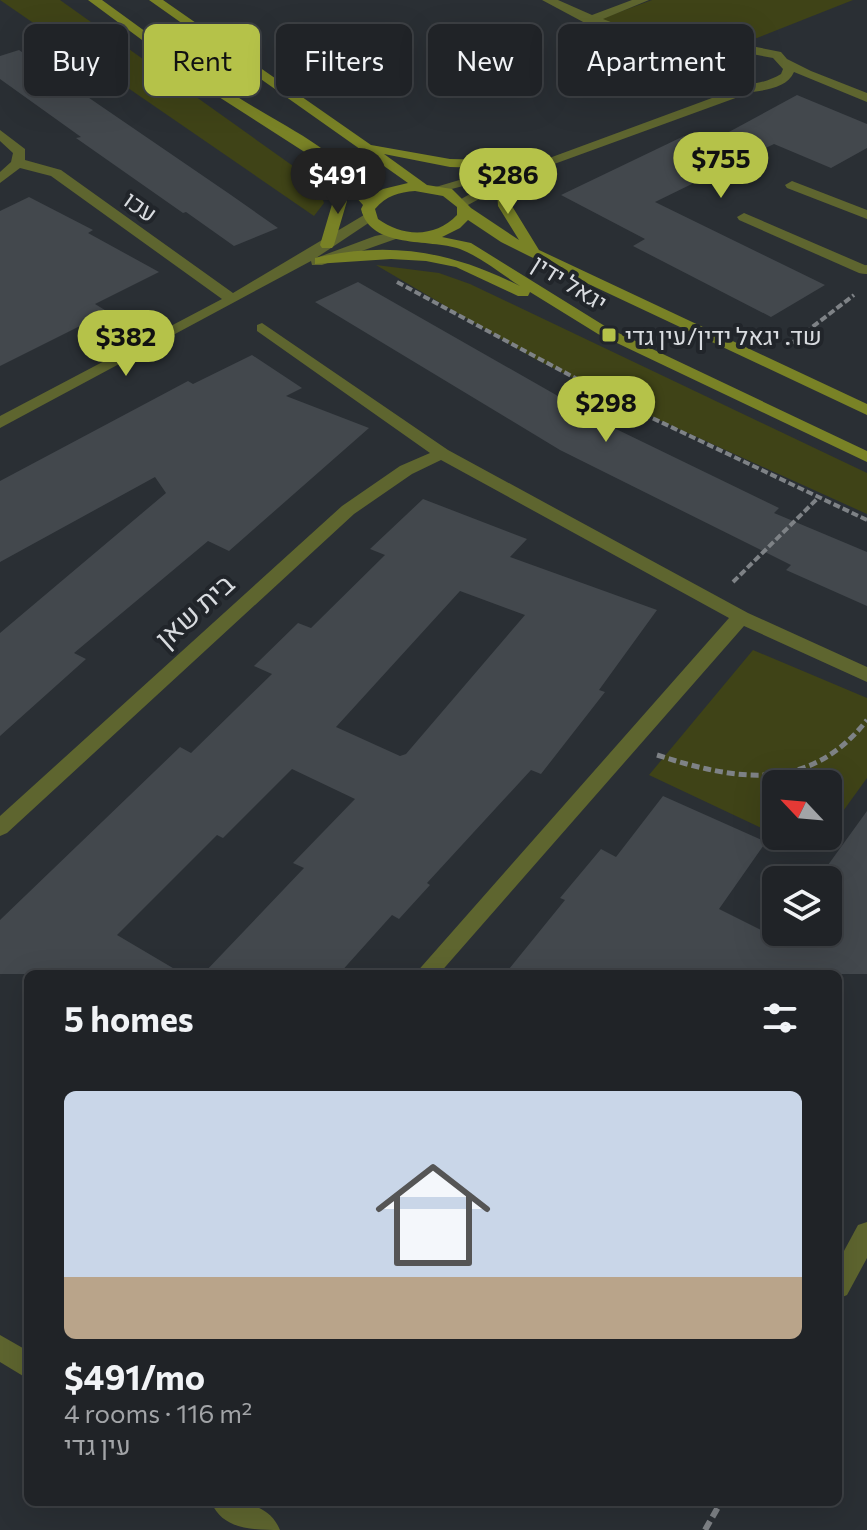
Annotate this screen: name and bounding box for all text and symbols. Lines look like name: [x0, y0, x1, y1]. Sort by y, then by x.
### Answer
chip: Buy: [24, 24, 128, 96]
chip: Rent: [144, 24, 260, 96]
chip: Filters: [276, 24, 412, 96]
chip: New: [428, 24, 542, 96]
chip: Apartment: [558, 24, 754, 96]
pin: $755: [674, 132, 768, 200]
text: $755: [691, 142, 751, 173]
pin: $491: [291, 148, 385, 216]
pin: $286: [461, 148, 555, 216]
text: $491: [309, 158, 367, 189]
text: $286: [477, 158, 539, 189]
street label: עכו: [119, 184, 163, 228]
street label: יגאל ידין: [527, 248, 613, 316]
pin: $382: [79, 310, 173, 378]
text: $382: [96, 320, 156, 351]
place label: שד. יגאל ידין/עין גדי: [625, 321, 822, 350]
marker: שד. יגאל ידין/עין גדי: [600, 326, 618, 344]
pin: $298: [559, 376, 653, 444]
text: $298: [575, 386, 637, 417]
street label: בית שאן: [148, 566, 241, 654]
north arrow: [762, 770, 842, 850]
map controls: [762, 770, 842, 946]
button: layers: [762, 866, 842, 946]
icon: filters: [758, 996, 802, 1040]
text: 5 homes: [64, 997, 194, 1039]
icon: home: [361, 1143, 505, 1287]
text: $491/mo: [64, 1355, 205, 1397]
text: 4 rooms · 116 m²: [64, 1397, 252, 1428]
text: עין גדי: [64, 1429, 131, 1460]

